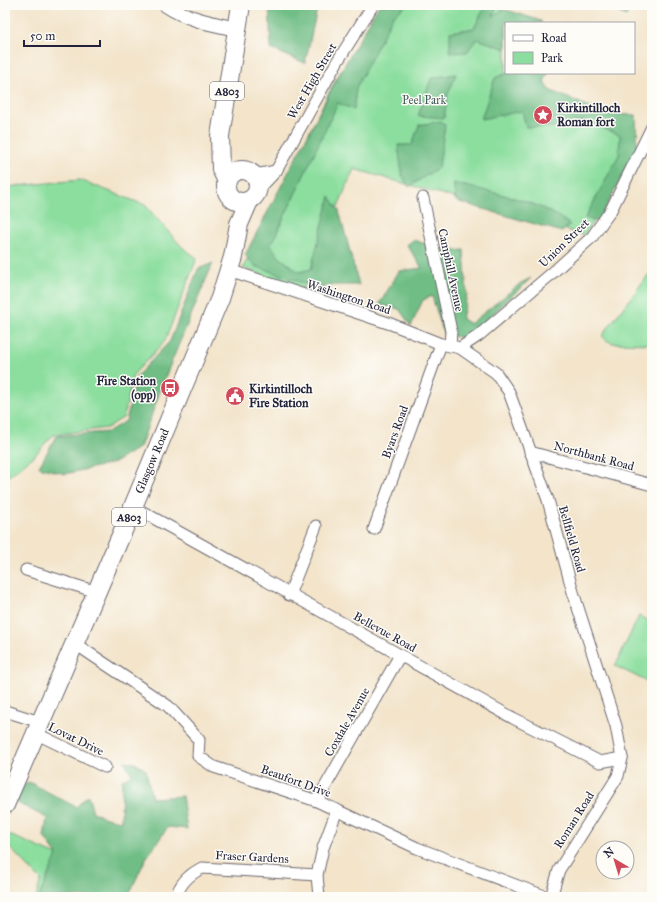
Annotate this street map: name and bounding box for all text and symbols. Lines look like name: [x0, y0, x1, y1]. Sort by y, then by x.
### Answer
scale bar: [24, 22, 100, 48]
legend: [505, 22, 635, 74]
text: 50 m: [30, 29, 55, 43]
text: Road: [541, 31, 567, 45]
street label: West High Street: [285, 40, 341, 122]
text: Park: [541, 51, 563, 65]
road number: A803: [210, 82, 244, 100]
park label: Peel Park: [402, 93, 446, 107]
place label: Kirkintilloch Roman fort: [557, 101, 621, 129]
place icon: Kirkintilloch Roman fort: [532, 104, 554, 126]
street label: Union Street: [536, 215, 592, 270]
street label: Camphill Avenue: [435, 227, 467, 313]
street label: Washington Road: [305, 277, 393, 318]
place label: Fire Station (opp): [97, 374, 157, 403]
bus stop icon: Fire Station (opp): [159, 377, 181, 399]
place label: Kirkintilloch Fire Station: [249, 382, 313, 410]
public building icon: Kirkintilloch Fire Station: [224, 385, 246, 407]
street label: Byars Road: [379, 404, 411, 460]
street label: Glasgow Road: [132, 426, 173, 496]
street label: Northbank Road: [552, 439, 636, 473]
street label: Bellfield Road: [556, 504, 588, 574]
road number: A803: [112, 508, 146, 526]
street label: Bellevue Road: [351, 609, 419, 655]
street label: Coxdale Avenue: [322, 685, 372, 759]
street label: Lovat Drive: [46, 719, 106, 759]
street label: Beaufort Drive: [259, 762, 333, 800]
street label: Roman Road: [551, 789, 597, 851]
north arrow: [595, 840, 635, 880]
text: N: [601, 844, 617, 861]
street label: Fraser Gardens: [215, 848, 289, 866]

